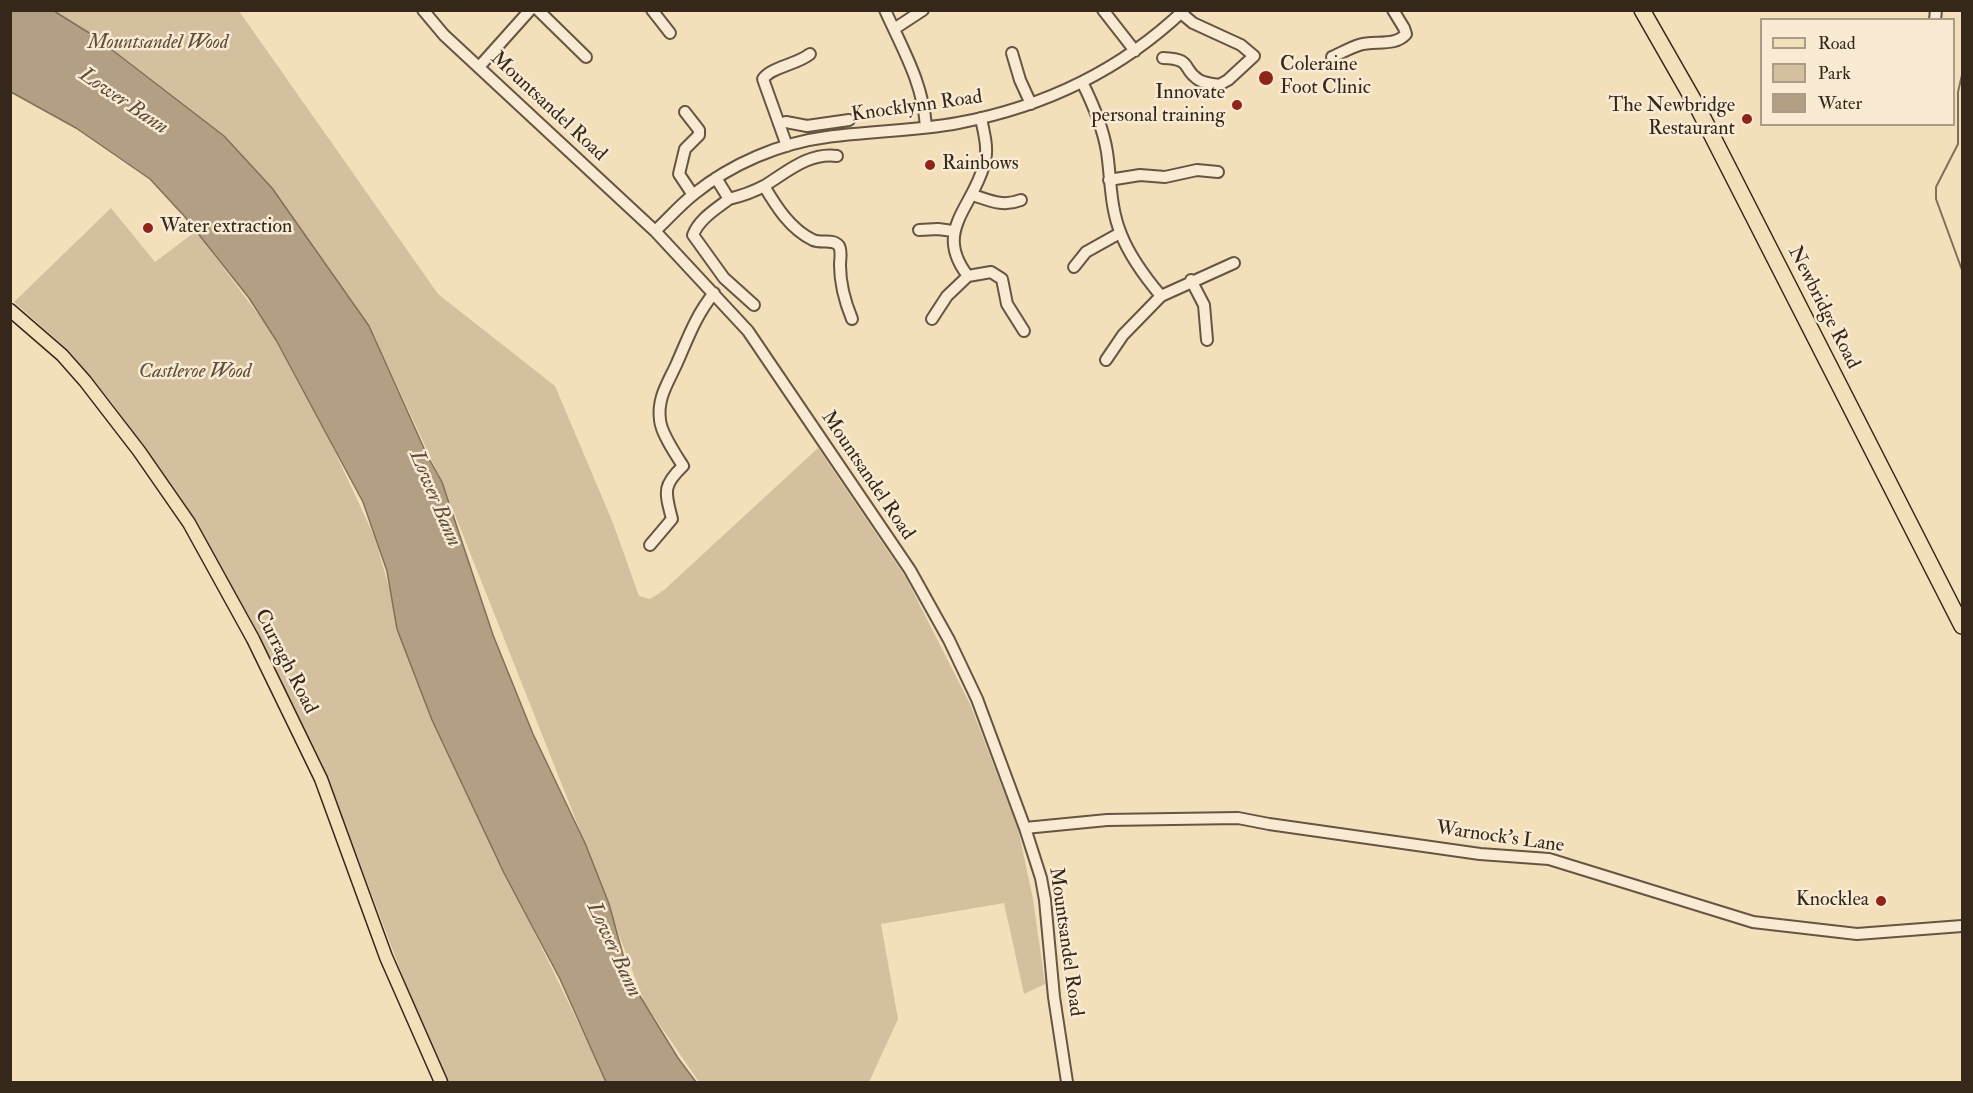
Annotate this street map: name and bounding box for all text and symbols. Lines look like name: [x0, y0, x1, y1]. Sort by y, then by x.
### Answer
legend: [1760, 18, 1955, 126]
park label: Mountsandel Wood: [88, 32, 228, 56]
text: Road: [1818, 32, 1856, 55]
street label: Mountsandel Road: [485, 47, 611, 167]
place label: Coleraine Foot Clinic: [1280, 54, 1371, 101]
text: Park: [1818, 62, 1851, 85]
water label: Lower Bann: [74, 63, 172, 141]
marker: Coleraine Foot Clinic: [1257, 69, 1275, 87]
place label: Innovate personal training: [1091, 82, 1225, 129]
street label: Knocklynn Road: [850, 86, 984, 128]
text: Water: [1818, 92, 1862, 115]
place label: The Newbridge Restaurant: [1608, 95, 1735, 142]
marker: Innovate personal training: [1230, 98, 1244, 112]
marker: The Newbridge Restaurant: [1740, 112, 1754, 126]
place label: Rainbows: [942, 153, 1019, 177]
marker: Rainbows: [923, 158, 937, 172]
place label: Water extraction: [160, 216, 292, 240]
marker: Water extraction: [141, 221, 155, 235]
street label: Newbridge Road: [1782, 243, 1864, 373]
park label: Castleroe Wood: [139, 361, 251, 385]
street label: Mountsandel Road: [815, 407, 919, 545]
water label: Lower Bann: [402, 447, 466, 551]
street label: Curragh Road: [248, 606, 322, 718]
street label: Warnock's Lane: [1434, 817, 1566, 859]
street label: Mountsandel Road: [1043, 866, 1087, 1018]
place label: Knocklea: [1796, 889, 1869, 913]
marker: Knocklea: [1874, 894, 1888, 908]
water label: Lower Bann: [580, 898, 646, 1002]

